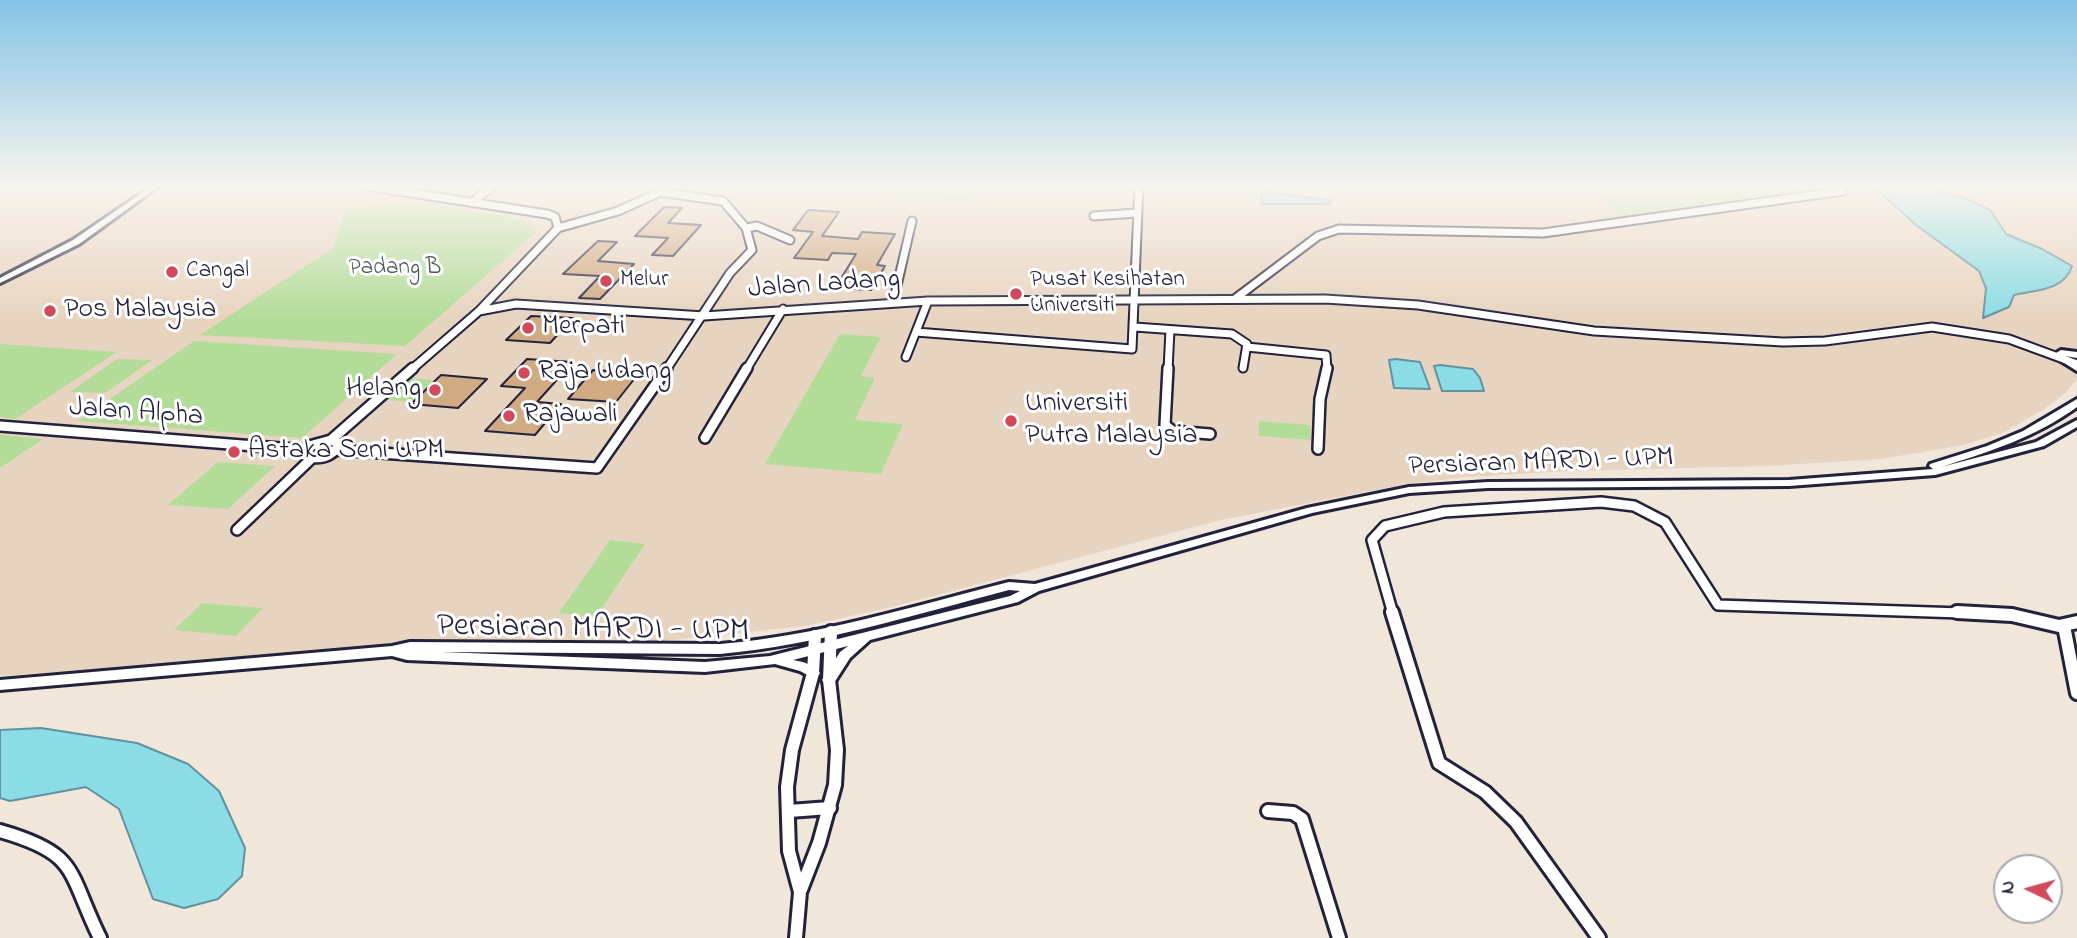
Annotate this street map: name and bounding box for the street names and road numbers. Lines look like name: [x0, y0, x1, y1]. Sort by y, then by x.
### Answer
street label: Jalan Ladang: [747, 264, 901, 308]
street label: Jalan Alpha: [68, 393, 204, 435]
street label: Persiaran MARDI - UPM: [1408, 443, 1674, 485]
street label: Persiaran MARDI - UPM: [436, 608, 750, 654]

